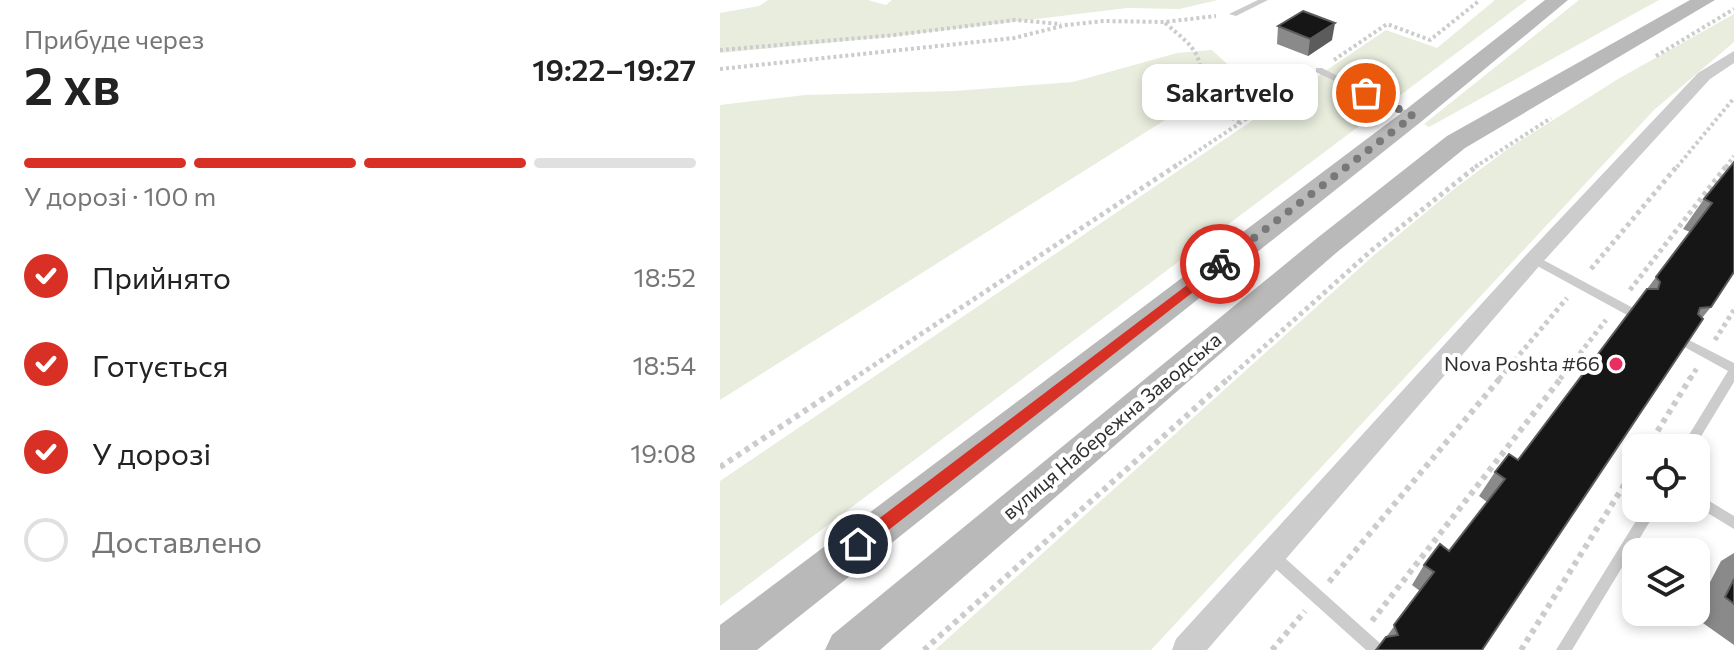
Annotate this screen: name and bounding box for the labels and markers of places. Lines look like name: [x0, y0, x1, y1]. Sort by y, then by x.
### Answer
pin: [1332, 59, 1400, 127]
callout: Sakartvelo: [1142, 65, 1318, 121]
place label: Nova Poshta #66: [1444, 351, 1600, 375]
marker: Nova Poshta #66: [1607, 355, 1625, 373]
pin: [824, 510, 892, 578]

